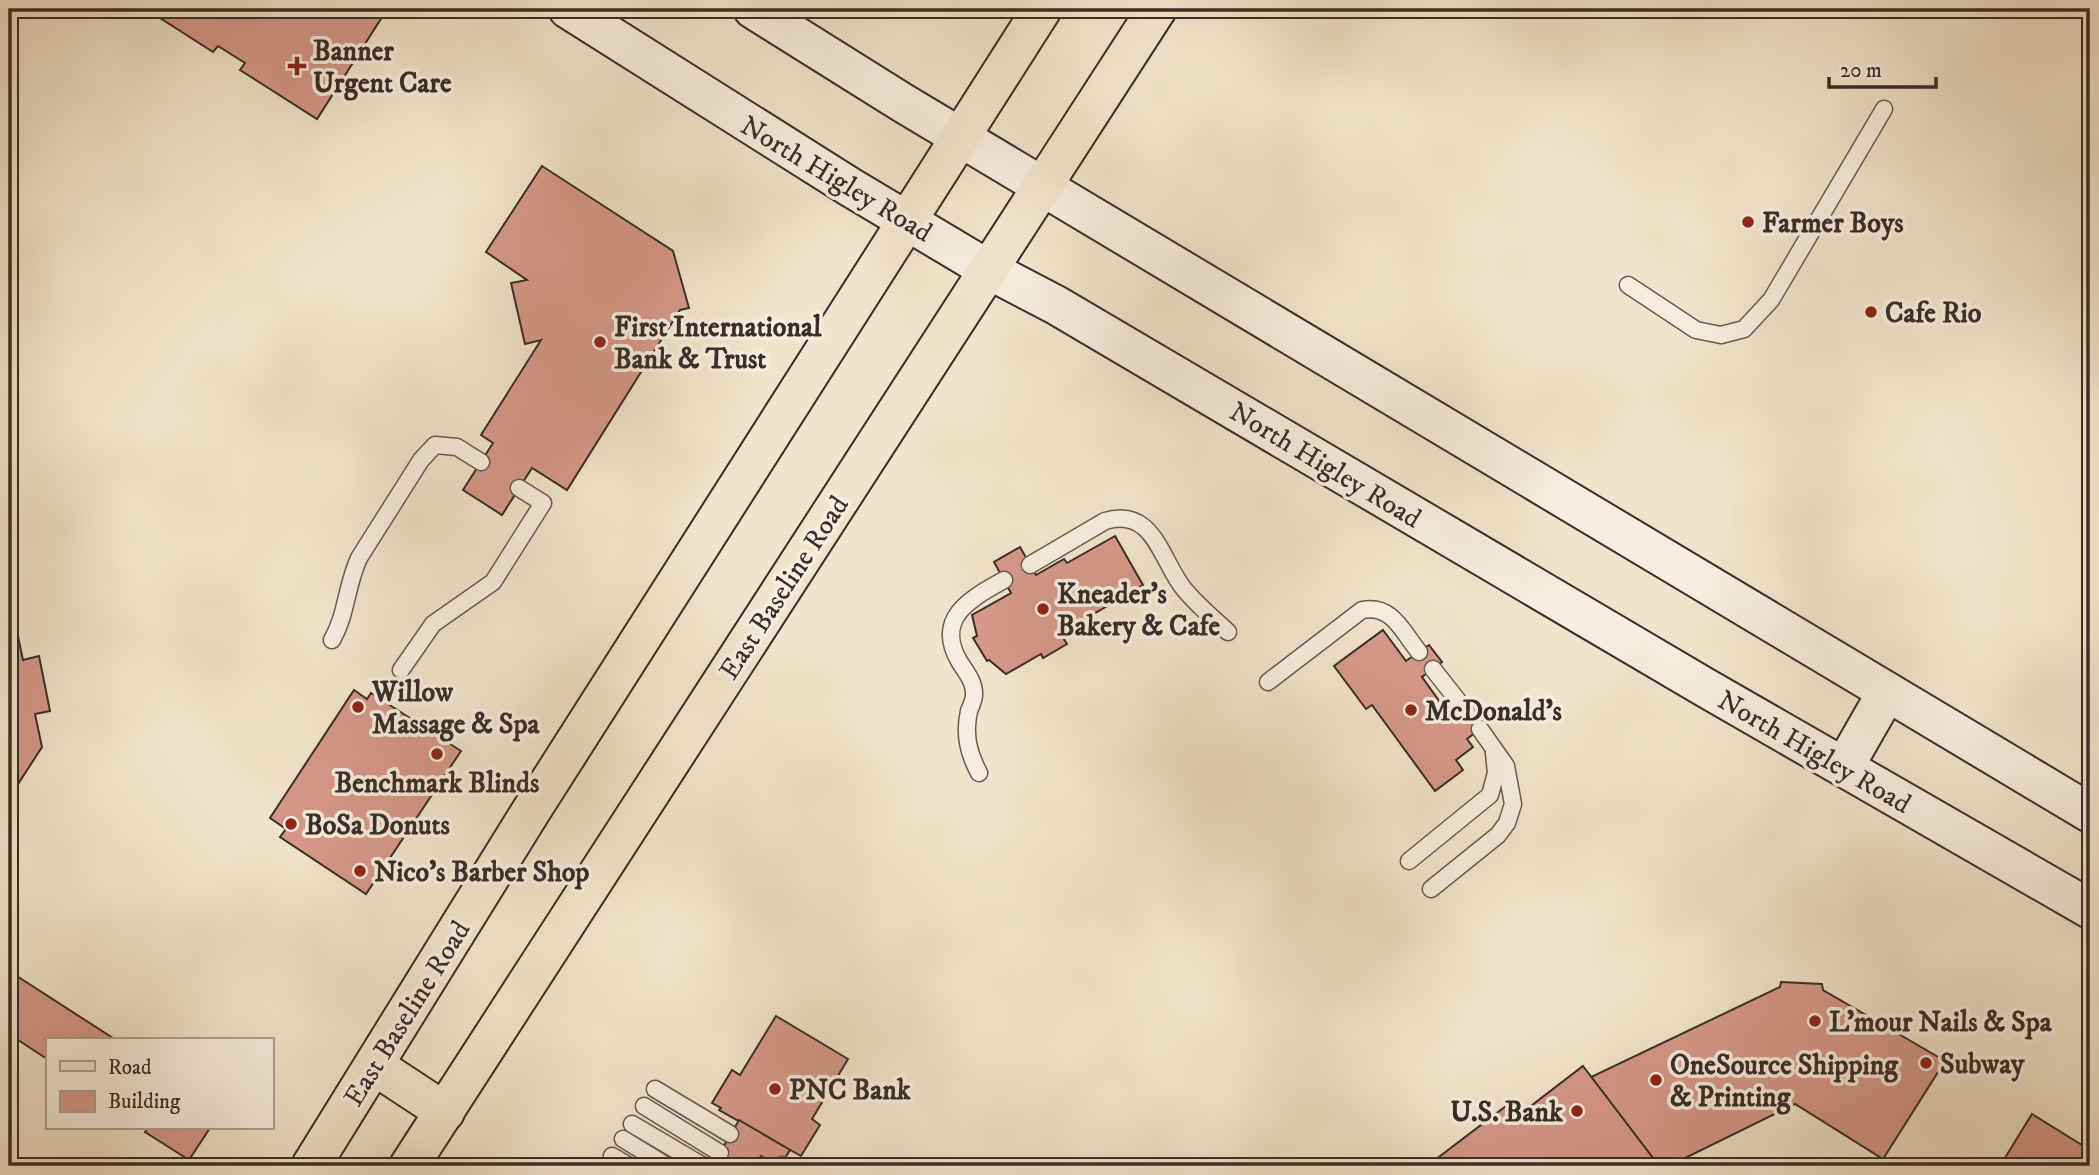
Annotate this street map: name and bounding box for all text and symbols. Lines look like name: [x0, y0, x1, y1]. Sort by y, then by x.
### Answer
place label: Banner Urgent Care: [313, 34, 452, 101]
scale bar: [1829, 46, 1936, 90]
marker: Banner Urgent Care: [287, 56, 307, 76]
text: 20 m: [1840, 58, 1882, 84]
street label: North Higley Road: [734, 108, 939, 250]
place label: Farmer Boys: [1762, 206, 1904, 241]
marker: Farmer Boys: [1740, 214, 1756, 230]
place label: Cafe Rio: [1885, 296, 1982, 331]
marker: Cafe Rio: [1863, 304, 1879, 320]
place label: First International Bank & Trust: [614, 310, 822, 377]
marker: First International Bank & Trust: [592, 334, 608, 350]
street label: North Higley Road: [1223, 394, 1428, 536]
street label: East Baseline Road: [712, 489, 857, 686]
place label: Kneader's Bakery & Cafe: [1057, 577, 1220, 644]
marker: Kneader's Bakery & Cafe: [1035, 601, 1051, 617]
place label: Willow Massage & Spa: [371, 675, 541, 742]
street label: North Higley Road: [1711, 683, 1917, 822]
place label: McDonald's: [1425, 694, 1562, 729]
marker: Willow Massage & Spa: [350, 699, 366, 715]
marker: McDonald's: [1403, 702, 1419, 718]
marker: Benchmark Blinds: [429, 746, 445, 762]
place label: Benchmark Blinds: [335, 766, 540, 801]
place label: BoSa Donuts: [305, 808, 450, 843]
marker: BoSa Donuts: [283, 816, 299, 832]
place label: Nico's Barber Shop: [374, 855, 589, 890]
marker: Nico's Barber Shop: [352, 863, 368, 879]
street label: East Baseline Road: [336, 914, 478, 1113]
place label: L'mour Nails & Spa: [1829, 1005, 2053, 1040]
marker: L'mour Nails & Spa: [1807, 1013, 1823, 1029]
legend: [46, 1038, 273, 1130]
place label: Subway: [1940, 1047, 2025, 1082]
place label: OneSource Shipping & Printing: [1670, 1048, 1899, 1115]
text: Road: [108, 1055, 152, 1081]
marker: Subway: [1918, 1055, 1934, 1071]
marker: OneSource Shipping & Printing: [1648, 1072, 1664, 1088]
place label: PNC Bank: [789, 1073, 912, 1108]
marker: PNC Bank: [767, 1081, 783, 1097]
text: Building: [108, 1089, 181, 1115]
place label: U.S. Bank: [1450, 1095, 1564, 1130]
marker: U.S. Bank: [1569, 1103, 1585, 1119]

